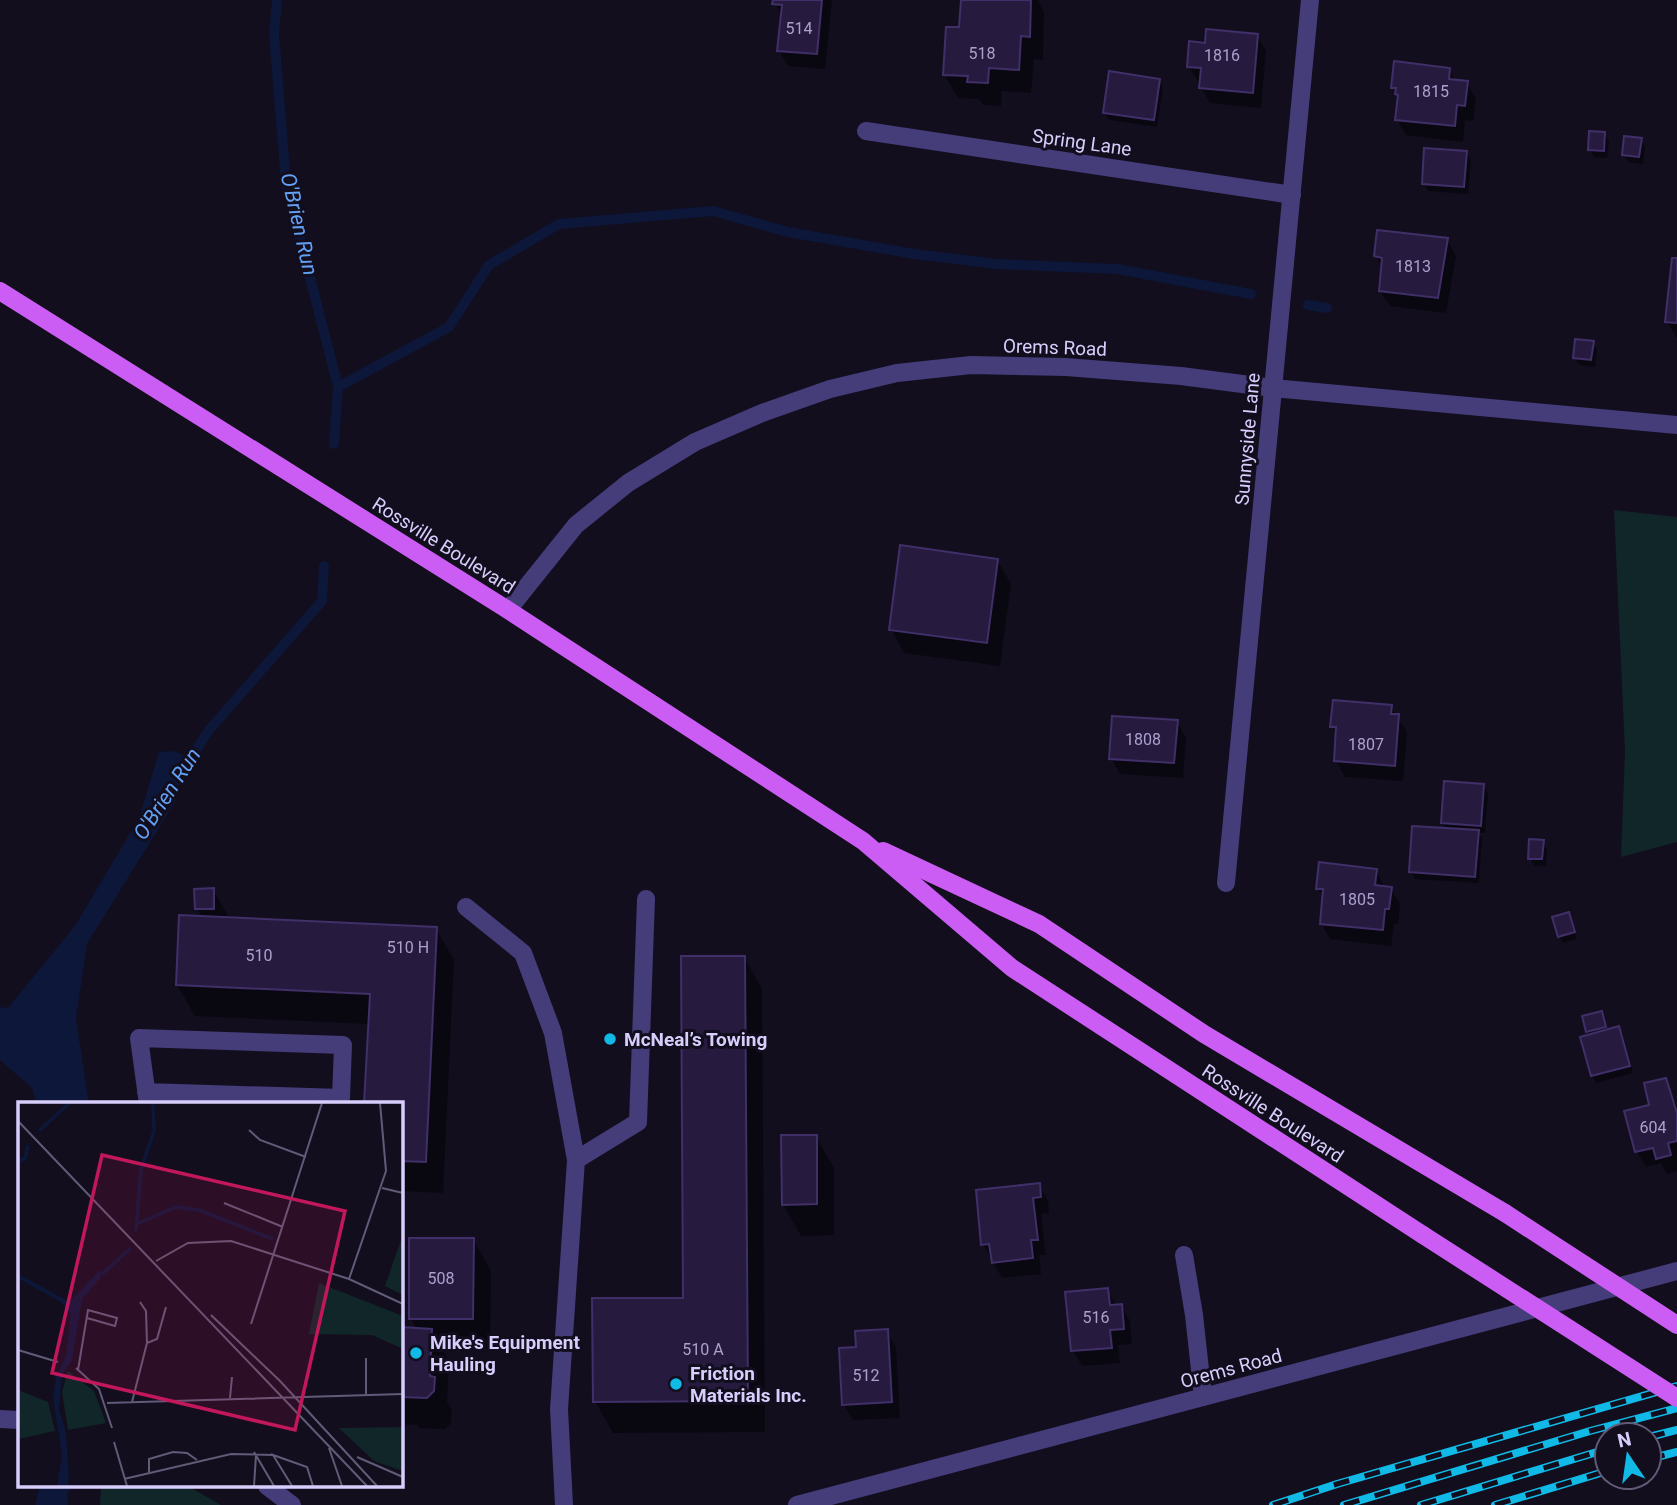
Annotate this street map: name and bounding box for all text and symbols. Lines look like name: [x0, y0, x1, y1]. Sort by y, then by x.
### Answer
house number: 514: [786, 19, 812, 38]
house number: 518: [969, 44, 995, 63]
house number: 1816: [1204, 46, 1240, 65]
house number: 1815: [1413, 82, 1449, 101]
street label: Spring Lane: [1031, 124, 1133, 161]
water label: O'Brien Run: [276, 170, 322, 278]
house number: 1813: [1395, 257, 1431, 276]
street label: Orems Road: [1003, 334, 1107, 361]
street label: Sunnyside Lane: [1230, 372, 1265, 506]
street label: Rossville Boulevard: [368, 492, 519, 599]
house number: 1808: [1125, 730, 1161, 749]
house number: 1807: [1348, 735, 1384, 754]
water label: O'Brien Run: [129, 744, 205, 844]
house number: 1805: [1339, 890, 1375, 909]
house number: 510 H: [387, 938, 429, 957]
house number: 510: [246, 946, 272, 965]
place label: McNeal’s Towing: [624, 1028, 767, 1051]
marker: McNeal’s Towing: [602, 1031, 618, 1047]
street label: Rossville Boulevard: [1198, 1059, 1348, 1168]
inset map: [18, 1102, 402, 1488]
house number: 604: [1640, 1118, 1666, 1137]
house number: 508: [428, 1269, 454, 1288]
house number: 516: [1083, 1308, 1109, 1327]
place label: Mike's Equipment Hauling: [430, 1331, 580, 1376]
house number: 510 A: [682, 1340, 724, 1359]
street label: Orems Road: [1178, 1344, 1284, 1393]
marker: Mike's Equipment Hauling: [408, 1345, 424, 1361]
place label: Friction Materials Inc.: [690, 1362, 807, 1407]
house number: 512: [853, 1366, 879, 1385]
marker: Friction Materials Inc.: [668, 1376, 684, 1392]
north arrow: [1593, 1421, 1663, 1491]
text: N: [1615, 1427, 1633, 1453]

